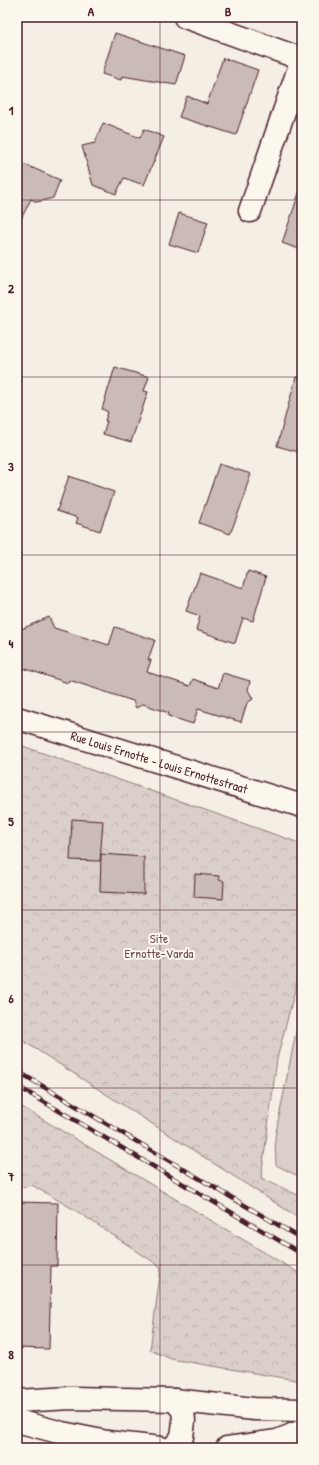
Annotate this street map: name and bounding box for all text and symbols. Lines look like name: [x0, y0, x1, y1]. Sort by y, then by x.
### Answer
text: A: [88, 2, 95, 20]
text: B: [225, 2, 232, 20]
text: 1: [9, 101, 14, 119]
text: 2: [8, 279, 15, 297]
text: 3: [8, 457, 14, 475]
text: 4: [9, 634, 14, 652]
street label: Rue Louis Ernotte - Louis Ernottestraat: [69, 726, 251, 798]
text: 5: [8, 812, 14, 830]
park label: Site Ernotte-Varda: [125, 929, 193, 962]
text: 6: [8, 989, 14, 1007]
text: 7: [7, 1167, 15, 1185]
text: 8: [8, 1345, 14, 1363]

